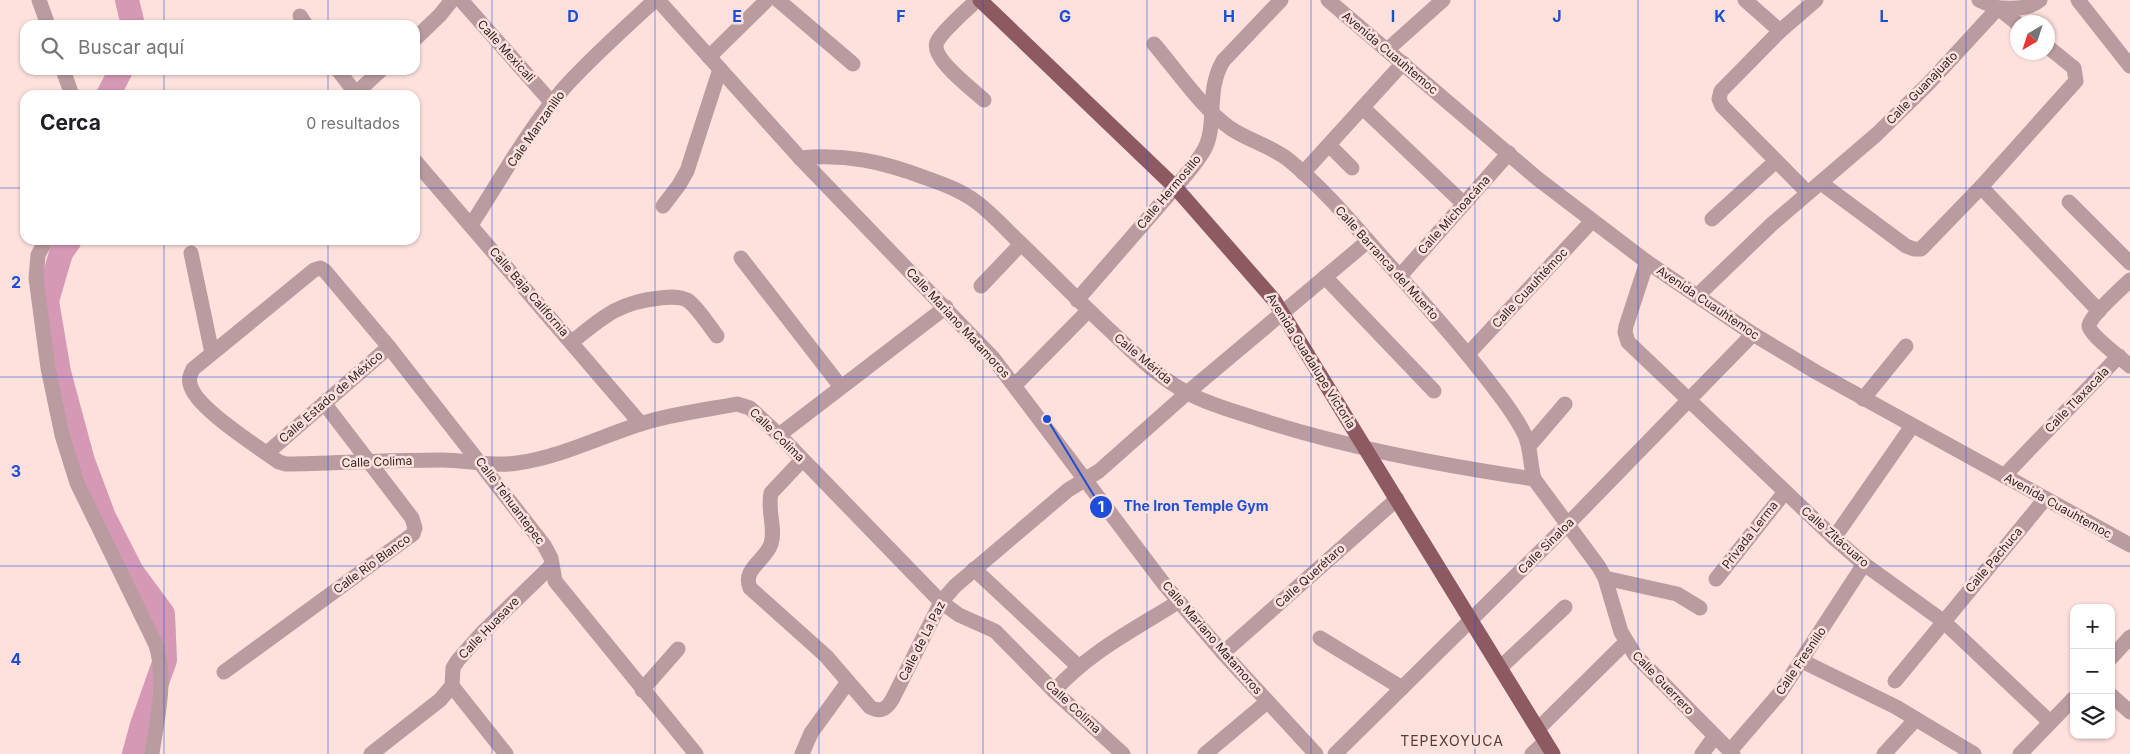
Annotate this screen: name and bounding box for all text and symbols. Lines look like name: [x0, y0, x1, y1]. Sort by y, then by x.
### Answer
text: D: [567, 6, 579, 26]
text: E: [732, 6, 742, 26]
text: F: [896, 6, 906, 26]
text: G: [1059, 6, 1071, 26]
text: H: [1223, 6, 1235, 26]
text: I: [1391, 6, 1395, 26]
text: J: [1552, 6, 1562, 26]
text: K: [1714, 6, 1726, 26]
text: L: [1879, 6, 1889, 26]
street label: Avenida Cuauhtemoc: [1339, 8, 1441, 97]
north arrow: [2010, 15, 2055, 60]
street label: Calle Mexicali: [475, 17, 538, 85]
search box: [20, 20, 420, 75]
icon: search: [38, 34, 66, 62]
text: Buscar aquí: [78, 36, 184, 59]
street label: Calle Guanajuato: [1883, 48, 1960, 127]
street label: Cale Manzanillo: [504, 88, 567, 170]
text: Cerca: [40, 110, 101, 135]
text: 0 resultados: [306, 113, 400, 133]
street label: Calle Hermosillo: [1133, 152, 1204, 232]
street label: Calle Michoacána: [1414, 172, 1493, 257]
street label: Calle Barranca del Muerto: [1332, 203, 1442, 323]
street label: Calle Baja California: [487, 244, 572, 339]
street label: Calle Cuauhtémoc: [1489, 244, 1571, 331]
street label: Avenida Cuauhtemoc: [1654, 263, 1763, 343]
street label: Calle Mariano Matamoros: [903, 264, 1013, 381]
text: 2: [11, 272, 21, 292]
street label: Avenida Guadalupe Victoria: [1264, 290, 1359, 431]
street label: Calle Mérida: [1111, 330, 1175, 387]
street label: Calle Estado de México: [276, 347, 386, 446]
street label: Calle Tlaxacala: [2041, 364, 2112, 436]
street label: Calle Colima: [747, 405, 808, 465]
street label: Calle Colima: [341, 453, 413, 470]
street label: Calle Tehuantepec: [473, 454, 548, 547]
text: 3: [11, 461, 21, 481]
street label: Avenida Cuauhtemoc: [2002, 470, 2115, 541]
callout: The Iron Temple Gym: [1089, 492, 1278, 521]
text: 1: [1098, 497, 1104, 516]
text: The Iron Temple Gym: [1124, 497, 1268, 514]
street label: Privada Lerma: [1718, 498, 1781, 572]
street label: Calle Zitácuaro: [1798, 503, 1872, 570]
street label: Calle Sinaloa: [1515, 515, 1577, 577]
street label: Calle Pachuca: [1962, 524, 2025, 595]
street label: Calle Rio Blanco: [330, 531, 413, 597]
street label: Calle Querétaro: [1272, 540, 1348, 611]
street label: Calle Mariano Matamoros: [1159, 578, 1266, 697]
street label: Calle Huasave: [455, 593, 522, 662]
street label: Calle de La Paz: [895, 598, 948, 683]
map controls: [2070, 604, 2115, 739]
button: +: [2070, 604, 2115, 649]
street label: Calle Fresnillo: [1772, 624, 1829, 698]
street label: Calle Guerrero: [1629, 648, 1697, 717]
text: 4: [11, 649, 22, 669]
button: −: [2070, 649, 2115, 694]
street label: Calle Colima: [1042, 677, 1104, 736]
button: layers: [2070, 694, 2115, 739]
district label: TEPEXOYUCA: [1400, 732, 1504, 749]

